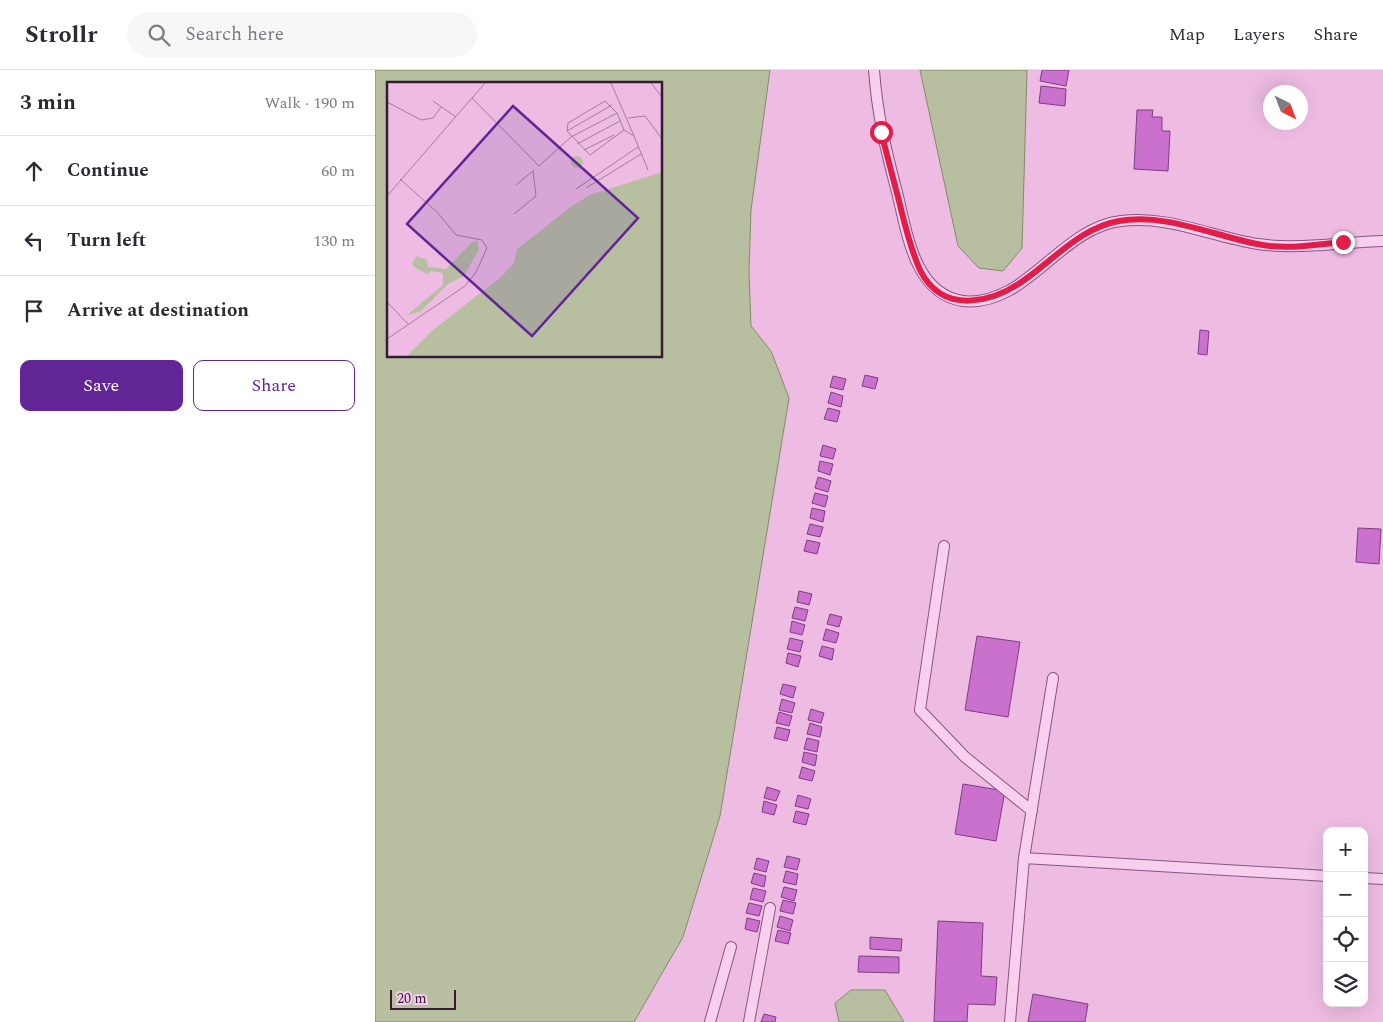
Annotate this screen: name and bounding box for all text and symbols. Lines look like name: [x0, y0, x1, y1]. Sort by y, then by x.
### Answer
search box: [127, 12, 477, 57]
text: Strollr: [25, 17, 97, 53]
text: Search here: [185, 20, 284, 49]
icon: search: [145, 21, 173, 49]
text: Map: [1169, 21, 1205, 48]
text: Layers: [1233, 21, 1285, 48]
text: Share: [1313, 21, 1358, 48]
inset map: [387, 82, 663, 358]
north arrow: [1263, 85, 1308, 130]
text: 3 min: [20, 87, 76, 119]
text: Walk · 190 m: [264, 91, 355, 115]
route start: [870, 121, 893, 144]
text: Continue: [67, 156, 149, 185]
icon: ahead: [20, 157, 48, 185]
text: 60 m: [321, 159, 355, 183]
text: Turn left: [67, 226, 146, 255]
icon: left: [20, 227, 48, 255]
text: 130 m: [313, 229, 355, 253]
route end: [1332, 231, 1355, 254]
text: Arrive at destination: [67, 296, 249, 325]
icon: arrive: [20, 297, 48, 325]
button: Save: [20, 360, 183, 411]
button: Share: [193, 360, 355, 411]
map controls: [1323, 827, 1368, 1007]
button: +: [1323, 827, 1368, 872]
button: −: [1323, 872, 1368, 917]
button: locate: [1323, 917, 1368, 962]
button: layers: [1323, 962, 1368, 1007]
scale bar: [390, 987, 456, 1010]
text: 20 m: [397, 988, 427, 1009]

